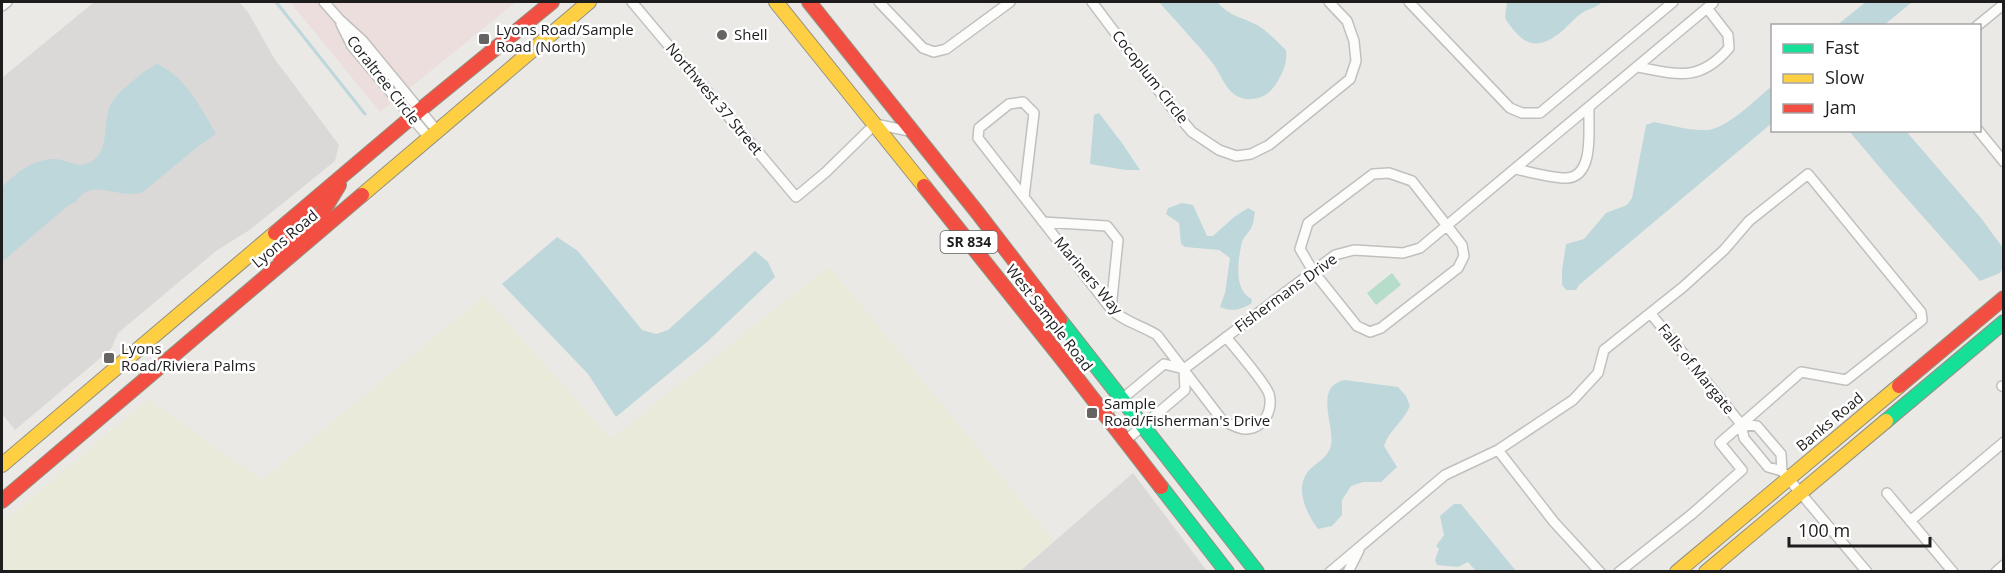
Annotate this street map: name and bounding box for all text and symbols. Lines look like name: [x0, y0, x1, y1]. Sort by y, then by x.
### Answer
place label: Lyons Road/Sample Road (North): [496, 19, 634, 56]
place label: Shell: [734, 24, 767, 44]
legend: [1771, 24, 1981, 132]
street label: Cocoplum Circle: [1108, 26, 1194, 127]
marker: Shell: [715, 28, 729, 42]
street label: Coraltree Circle: [343, 31, 425, 128]
marker: Lyons Road/Sample Road (North): [477, 32, 491, 46]
text: Fast: [1825, 35, 1859, 59]
street label: Northwest 37 Street: [662, 38, 768, 159]
text: Slow: [1825, 65, 1864, 89]
text: Jam: [1823, 95, 1857, 119]
street label: Lyons Road: [247, 205, 322, 272]
road number: SR 834: [940, 231, 998, 253]
street label: Mariners Way: [1050, 232, 1128, 319]
street label: Fishermans Drive: [1230, 248, 1340, 336]
street label: West Sample Road: [1002, 260, 1098, 375]
street label: Falls of Margate: [1654, 319, 1739, 418]
place label: Lyons Road/Riviera Palms: [121, 338, 256, 375]
marker: Lyons Road/Riviera Palms: [102, 351, 116, 365]
street label: Banks Road: [1792, 387, 1867, 455]
place label: Sample Road/Fisherman's Drive: [1104, 393, 1270, 430]
marker: Sample Road/Fisherman's Drive: [1085, 406, 1099, 420]
scale bar: [1789, 510, 1930, 548]
text: 100 m: [1798, 518, 1850, 542]

